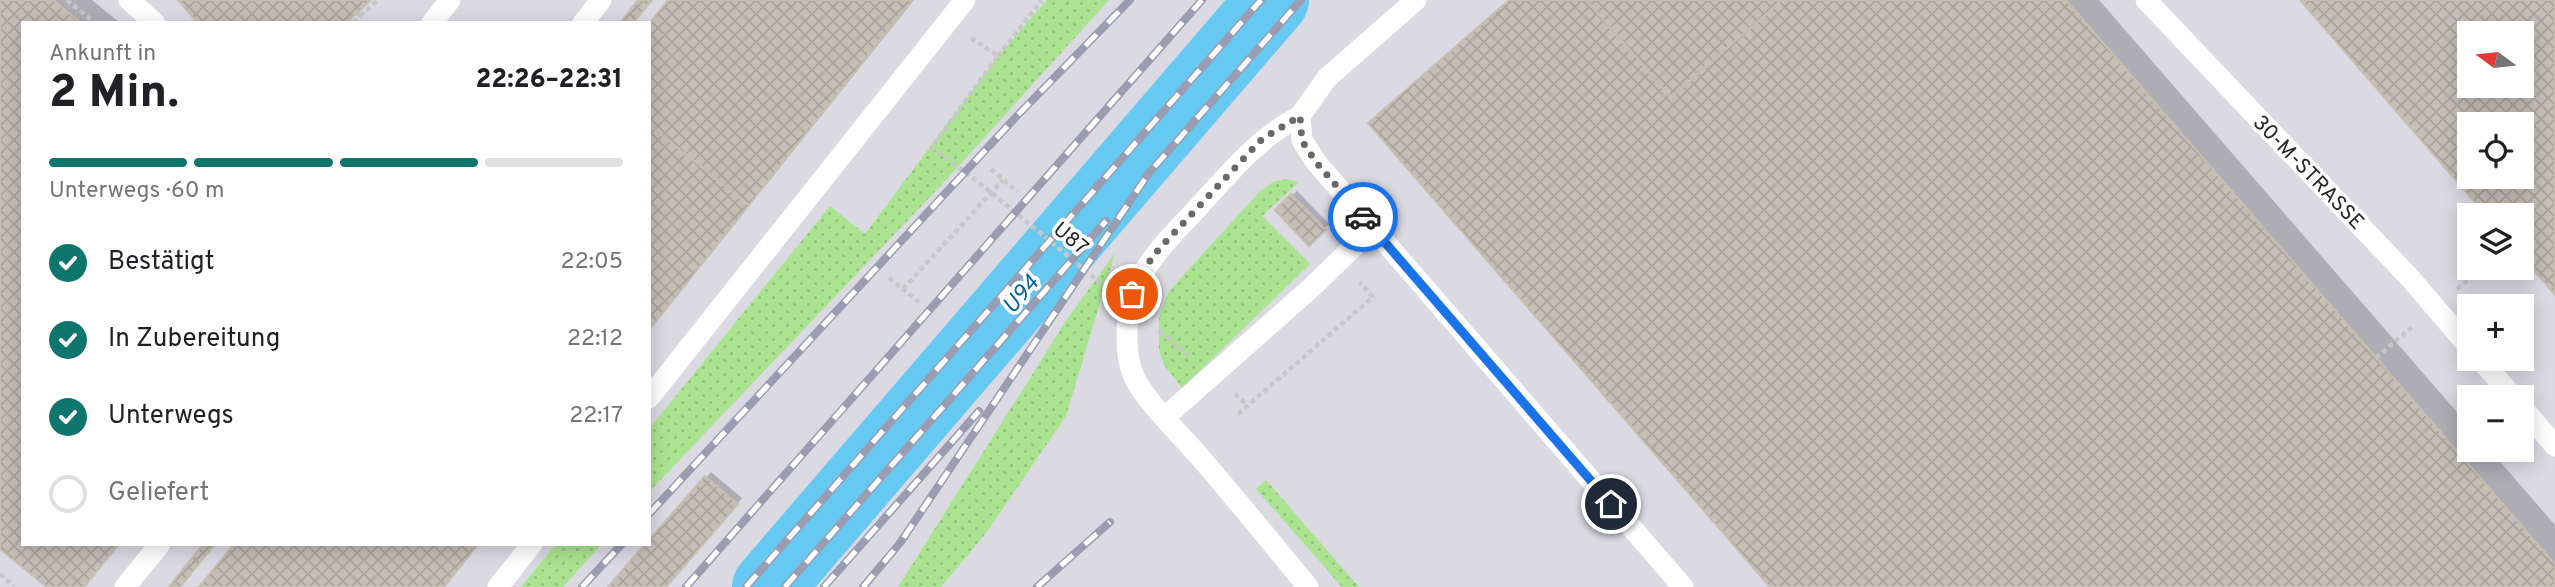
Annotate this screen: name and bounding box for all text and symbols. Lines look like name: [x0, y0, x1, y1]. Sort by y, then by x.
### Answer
north arrow: [2457, 21, 2534, 98]
map controls: [2457, 21, 2534, 462]
text: Ankunft in: [49, 40, 156, 69]
text: 22:26–22:31: [475, 64, 623, 97]
text: 2 Min.: [49, 65, 179, 124]
street label: 30-M-STRASSE: [2246, 110, 2370, 236]
button: locate: [2457, 112, 2534, 189]
text: Unterwegs · 60 m: [49, 177, 224, 206]
courier: [1328, 182, 1398, 252]
icon: car: [1344, 198, 1382, 236]
button: layers: [2457, 203, 2534, 280]
street label: U87: [1047, 217, 1093, 262]
icon: check: [49, 244, 87, 282]
text: Bestätigt: [108, 246, 215, 279]
text: 22:05: [561, 248, 623, 277]
pin: [1102, 264, 1162, 324]
water label: U94: [997, 270, 1047, 321]
icon: bag: [1113, 275, 1151, 313]
button: +: [2457, 294, 2534, 371]
icon: check: [49, 321, 87, 359]
text: In Zubereitung: [108, 323, 280, 356]
text: 22:12: [567, 325, 623, 354]
button: −: [2457, 385, 2534, 462]
icon: check: [49, 398, 87, 436]
text: Unterwegs: [108, 400, 234, 433]
text: 22:17: [569, 402, 623, 431]
pin: [1581, 474, 1641, 534]
text: Geliefert: [108, 477, 209, 510]
icon: home: [1592, 485, 1630, 523]

